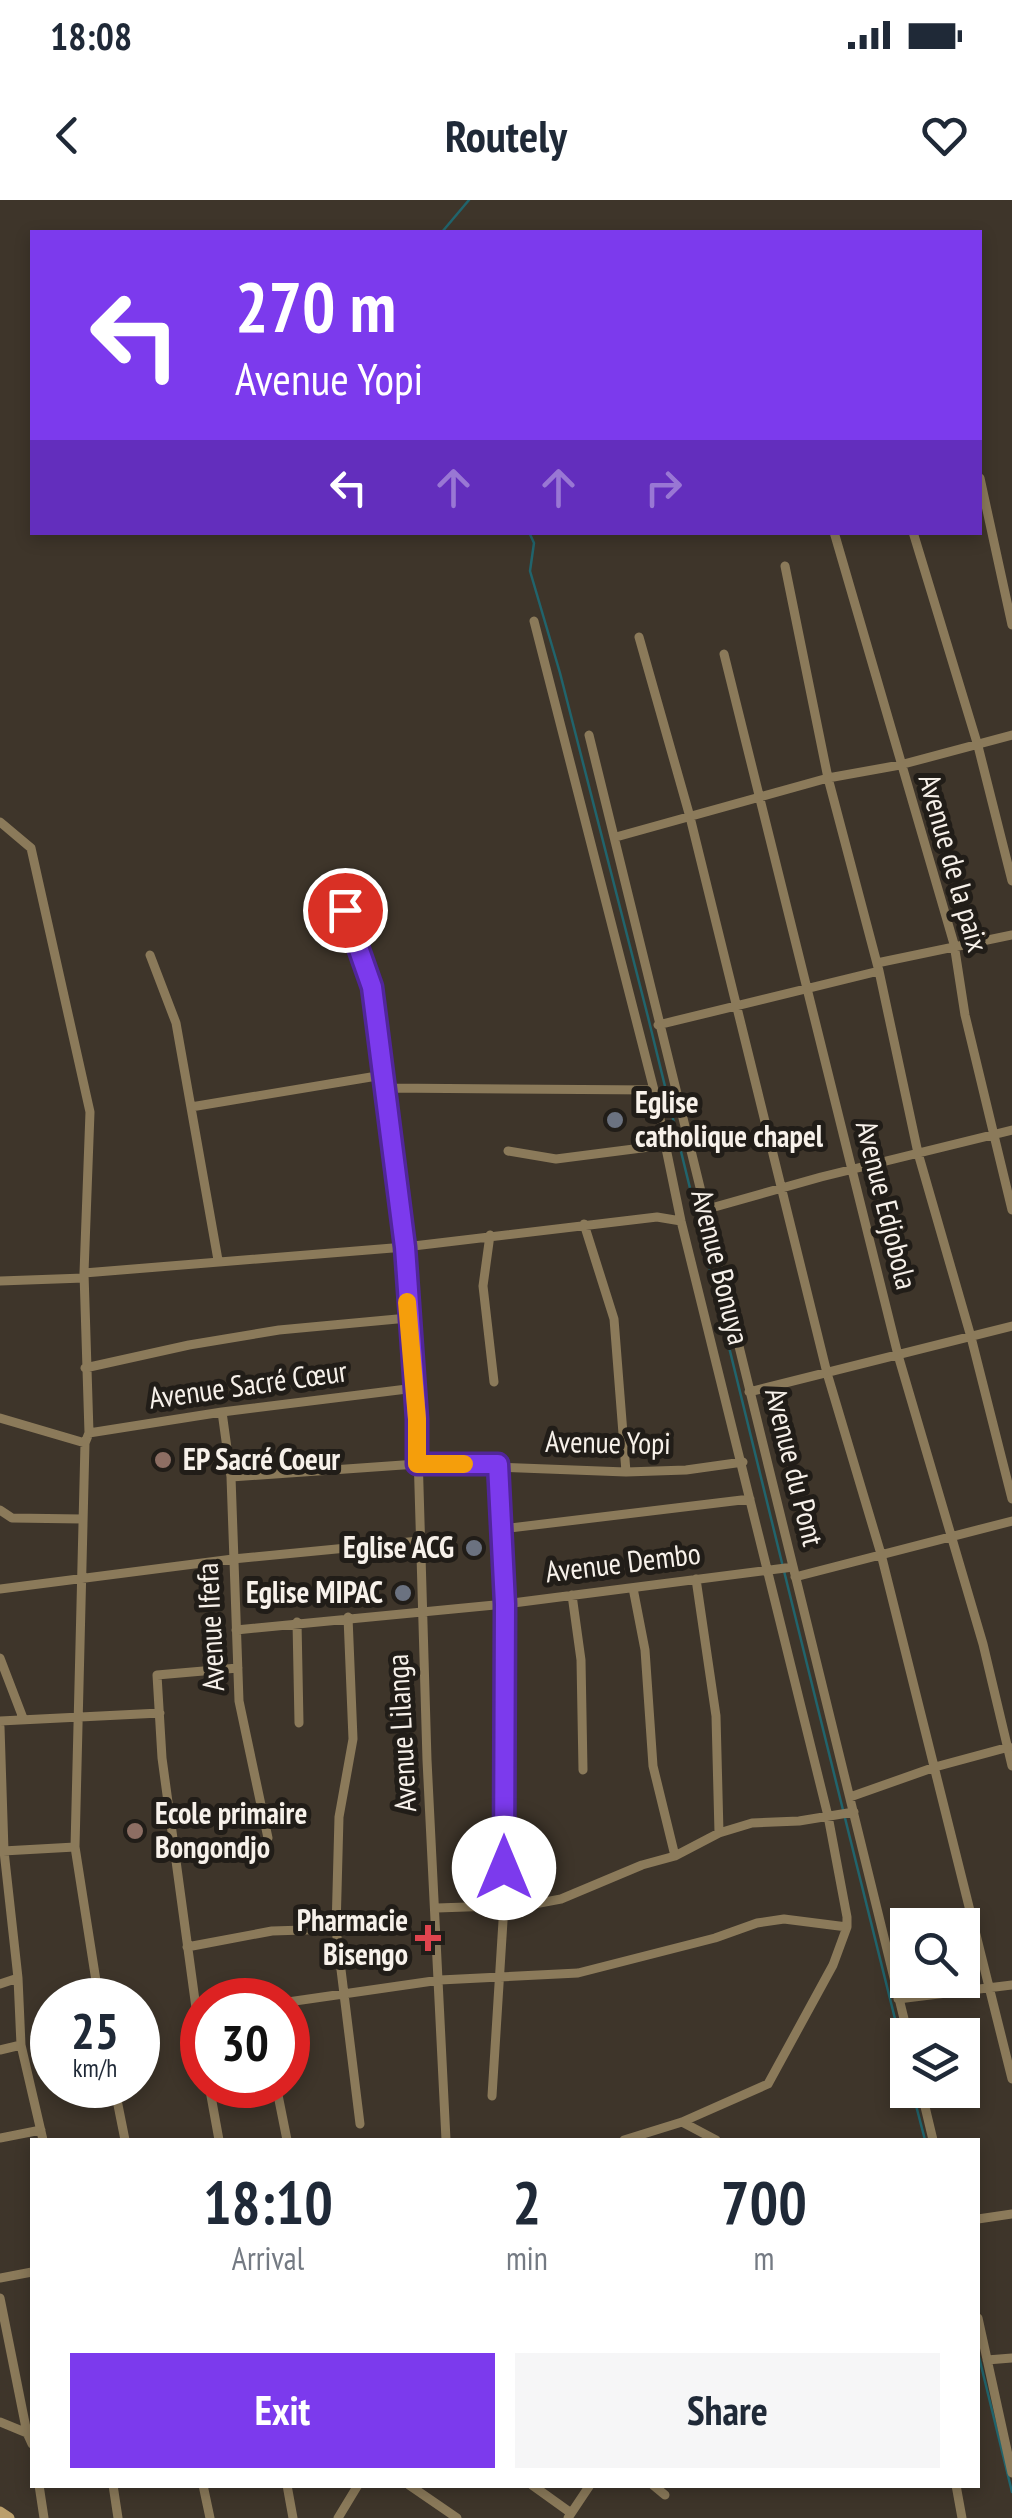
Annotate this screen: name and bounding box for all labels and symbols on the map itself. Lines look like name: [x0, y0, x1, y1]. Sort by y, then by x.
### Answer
street label: Avenue de la paix: [910, 769, 998, 956]
pin: [303, 868, 388, 953]
place label: Eglise catholique chapel: [635, 1082, 824, 1155]
marker: Eglise catholique chapel: [604, 1109, 626, 1131]
street label: Avenue Edjobola: [848, 1116, 927, 1293]
street label: Avenue Bonuya: [683, 1185, 760, 1348]
street label: Avenue Sacré Cœur: [146, 1350, 350, 1417]
street label: Avenue du Pont: [757, 1384, 834, 1551]
street label: Avenue Yopi: [545, 1421, 671, 1462]
place label: EP Sacré Coeur: [183, 1439, 340, 1478]
marker: EP Sacré Coeur: [152, 1449, 174, 1471]
place label: Eglise ACG: [343, 1527, 454, 1566]
street label: Avenue Dembo: [543, 1533, 703, 1590]
marker: Eglise ACG: [463, 1537, 485, 1559]
street label: Avenue Ifefa: [187, 1562, 232, 1692]
place label: Eglise MIPAC: [246, 1572, 383, 1611]
marker: Eglise MIPAC: [392, 1582, 414, 1604]
street label: Avenue Lilanga: [377, 1653, 424, 1813]
place label: Ecole primaire Bongondjo: [155, 1793, 307, 1866]
position arrow: [452, 1816, 556, 1920]
marker: Ecole primaire Bongondjo: [124, 1820, 146, 1842]
place label: Pharmacie Bisengo: [297, 1900, 408, 1973]
marker: Pharmacie Bisengo: [417, 1927, 439, 1949]
speed limit sign: 30: [180, 1978, 310, 2108]

